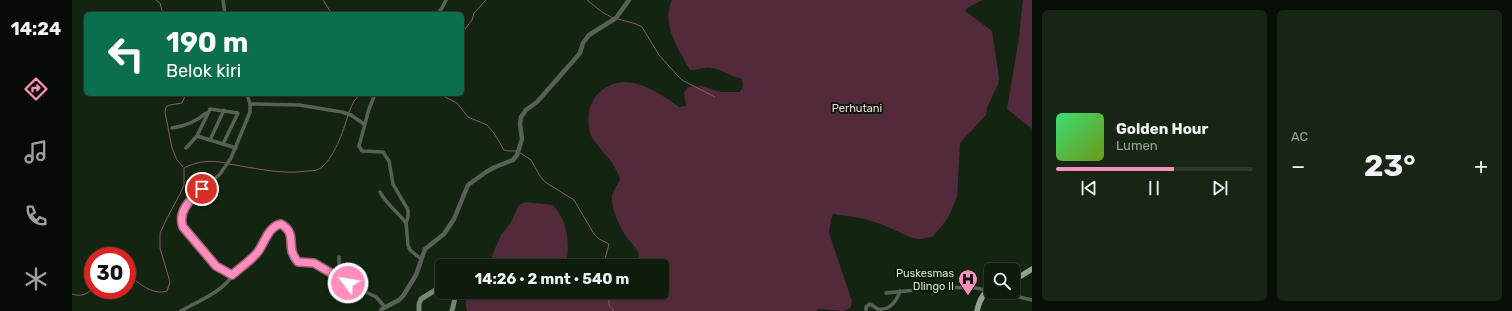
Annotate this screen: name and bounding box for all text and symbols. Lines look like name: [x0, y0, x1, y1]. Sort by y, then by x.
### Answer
text: 14:24: [11, 18, 61, 40]
text: 190 m: [166, 26, 249, 59]
icon: left: [100, 28, 152, 80]
text: Belok kiri: [166, 60, 241, 82]
icon: directions: [22, 75, 50, 103]
park label: Perhutani: [832, 102, 882, 115]
text: Golden Hour: [1116, 120, 1208, 138]
text: AC: [1291, 129, 1308, 144]
icon: music: [22, 138, 50, 166]
text: Lumen: [1116, 138, 1158, 153]
text: 23°: [1364, 148, 1416, 184]
text: −: [1291, 153, 1305, 180]
text: +: [1474, 153, 1488, 180]
pin: [185, 172, 219, 206]
icon: previous: [1078, 177, 1100, 199]
icon: pause: [1143, 177, 1165, 199]
icon: next: [1209, 177, 1231, 199]
icon: arrive: [191, 178, 213, 200]
icon: phone: [22, 202, 50, 230]
speed limit sign: 30: [84, 247, 136, 299]
position arrow: [327, 262, 369, 304]
map controls: [984, 263, 1020, 299]
button: search: [984, 263, 1020, 299]
icon: climate: [22, 265, 50, 293]
place label: Puskesmas Dlingo II: [896, 267, 954, 293]
hospital icon: Puskesmas Dlingo II: [957, 268, 979, 296]
text: 14:26 · 2 mnt · 540 m: [475, 270, 629, 288]

